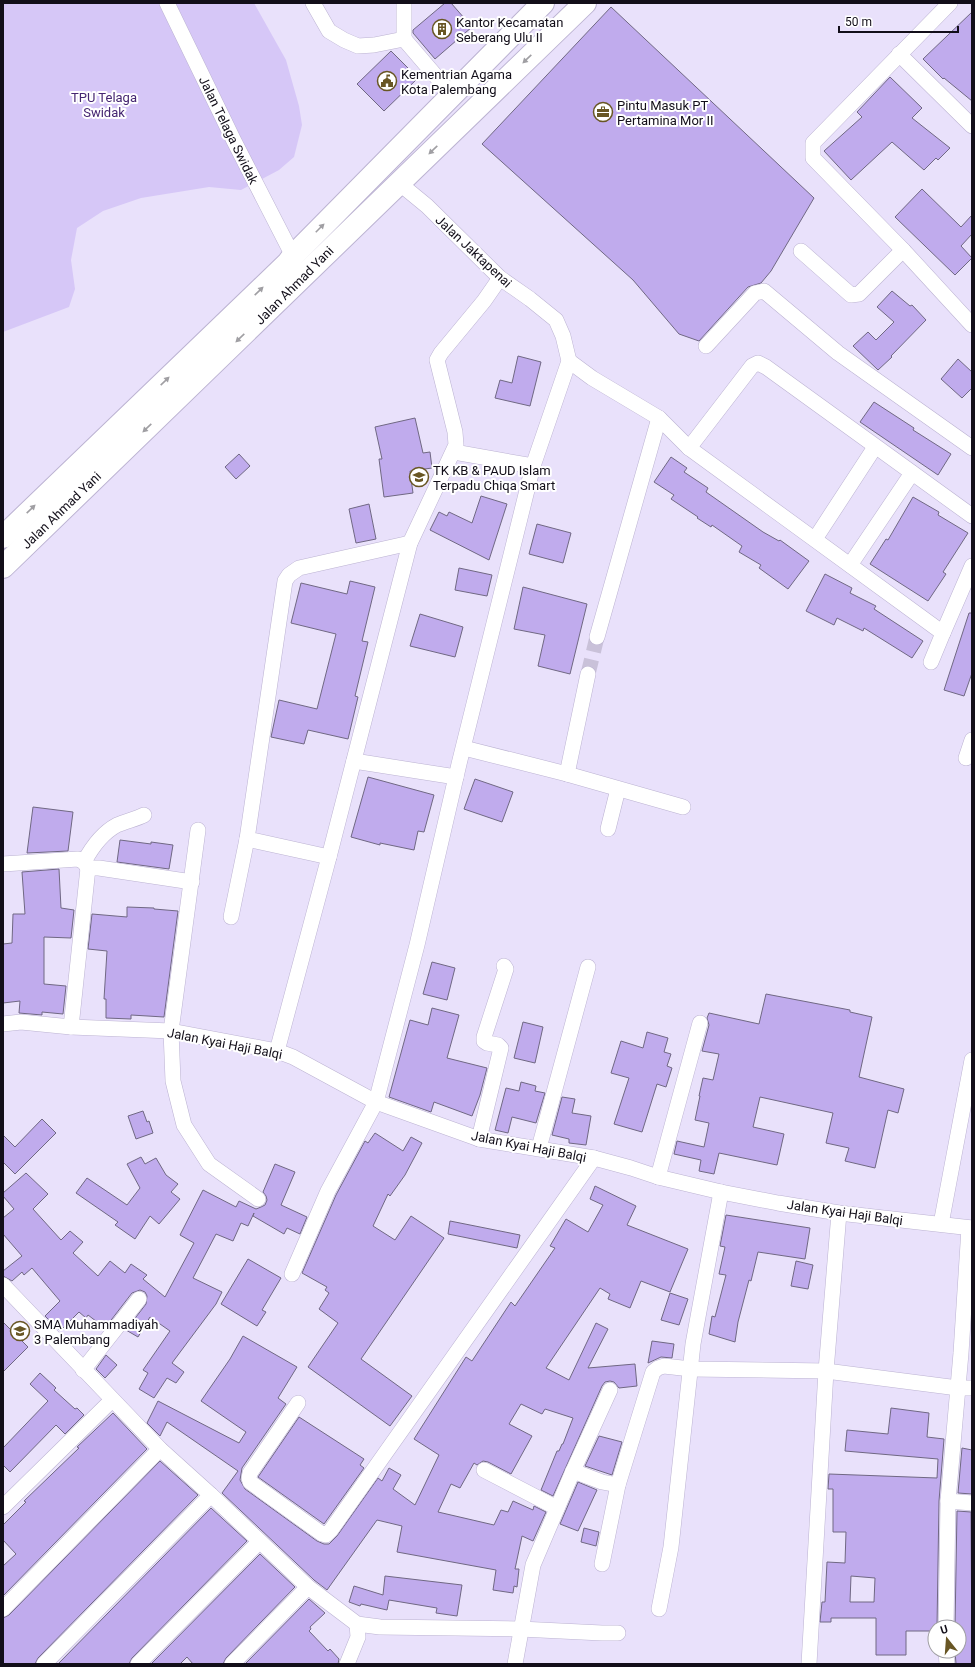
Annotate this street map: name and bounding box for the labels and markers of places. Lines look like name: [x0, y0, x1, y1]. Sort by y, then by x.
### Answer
place label: Kantor Kecamatan Seberang Ulu II: [456, 15, 563, 45]
building icon: Kantor Kecamatan Seberang Ulu II: [431, 18, 453, 40]
place label: Kementrian Agama Kota Palembang: [401, 67, 512, 97]
public building icon: Kementrian Agama Kota Palembang: [376, 70, 398, 92]
place label: Pintu Masuk PT Pertamina Mor II: [617, 98, 714, 128]
office icon: Pintu Masuk PT Pertamina Mor II: [592, 101, 614, 123]
place label: TK KB & PAUD Islam Terpadu Chiqa Smart: [433, 463, 555, 493]
school or university icon: TK KB & PAUD Islam Terpadu Chiqa Smart: [408, 466, 430, 488]
place label: SMA Muhammadiyah 3 Palembang: [34, 1317, 158, 1347]
school or university icon: SMA Muhammadiyah 3 Palembang: [9, 1320, 31, 1342]

